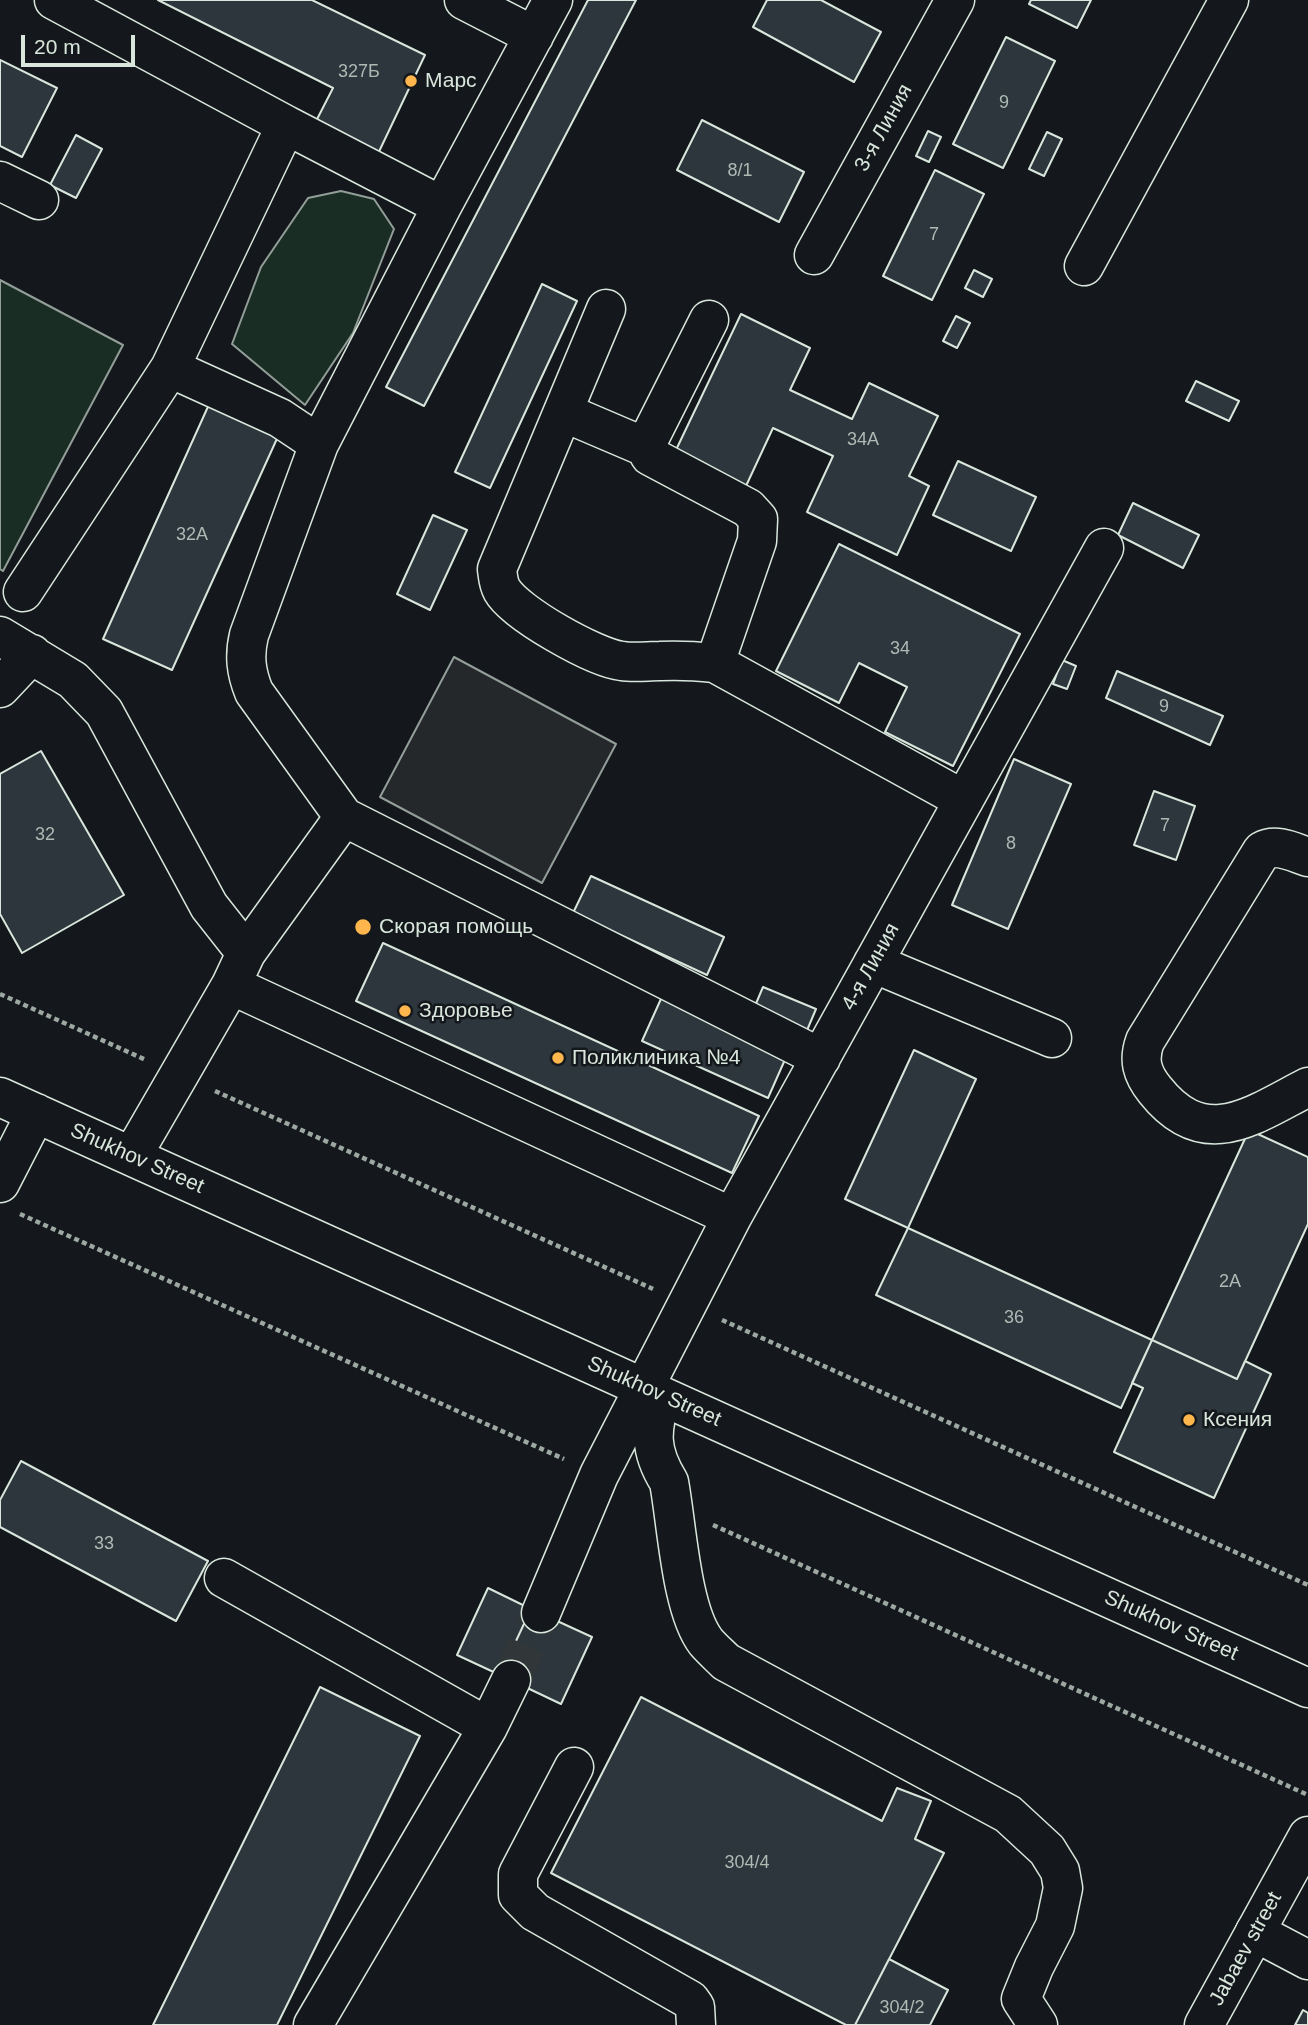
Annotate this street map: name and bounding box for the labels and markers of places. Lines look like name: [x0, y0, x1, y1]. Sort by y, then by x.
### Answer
place label: Марс: [425, 68, 477, 94]
marker: Марс: [403, 73, 419, 89]
place label: Скорая помощь: [379, 914, 533, 940]
marker: Скорая помощь: [353, 917, 373, 937]
place label: Здоровье: [419, 998, 513, 1024]
marker: Здоровье: [397, 1003, 413, 1019]
place label: Поликлиника №4: [572, 1045, 740, 1071]
marker: Поликлиника №4: [550, 1050, 566, 1066]
place label: Ксения: [1203, 1407, 1272, 1433]
marker: Ксения: [1181, 1412, 1197, 1428]

